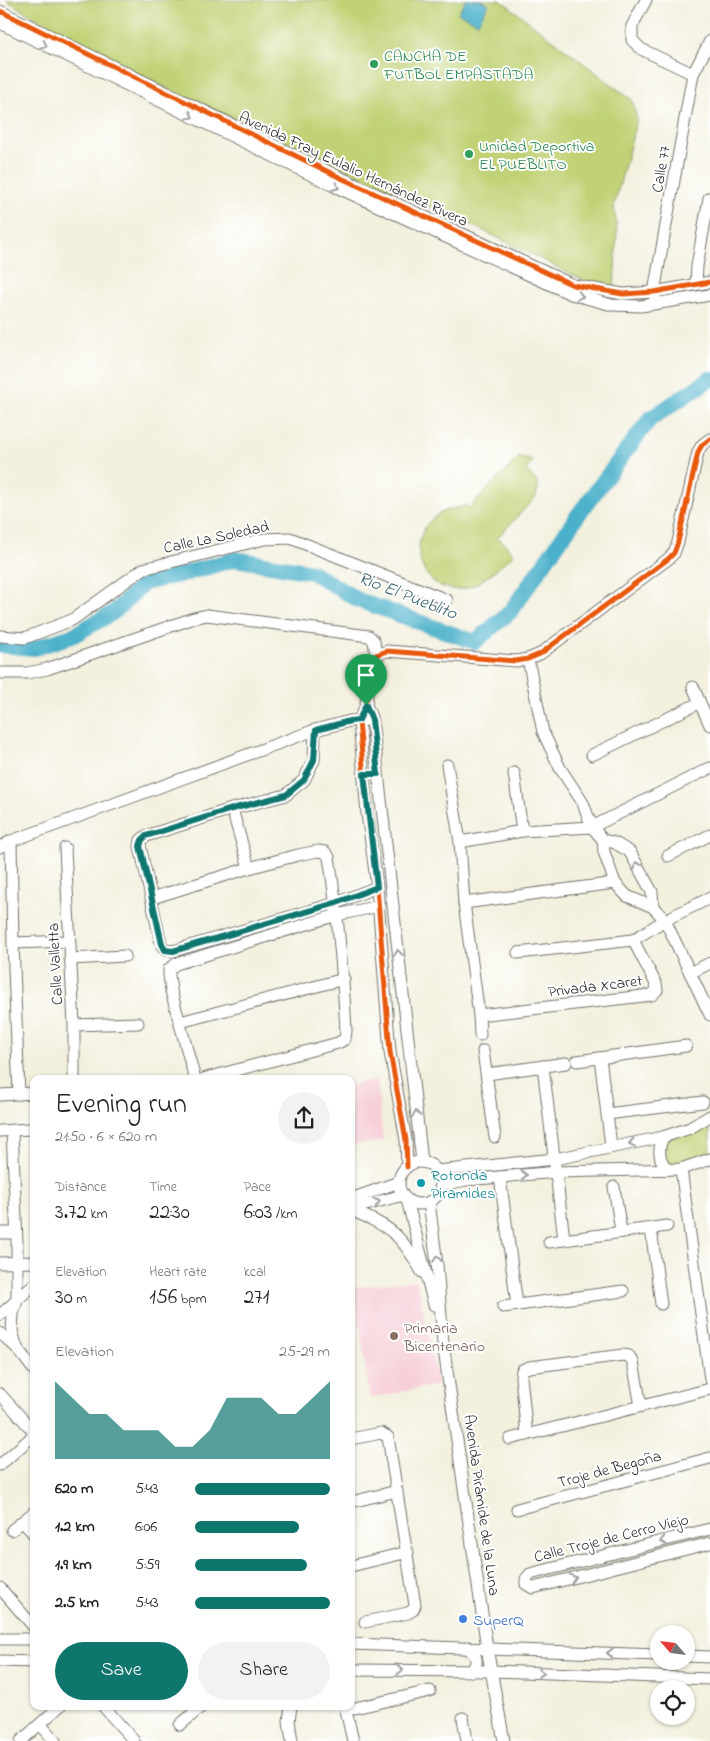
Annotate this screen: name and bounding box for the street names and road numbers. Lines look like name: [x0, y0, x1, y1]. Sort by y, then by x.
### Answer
street label: Avenida Fray Eulalio Hernández Rivera: [234, 106, 472, 234]
street label: Calle 77: [646, 144, 678, 195]
street label: Calle La Soledad: [162, 515, 271, 561]
street label: Calle Valletta: [42, 922, 70, 1006]
street label: Privada Xcaret: [547, 969, 644, 1005]
street label: Avenida Pirámide de la Luna: [456, 1413, 506, 1597]
street label: Troje de Begoña: [555, 1445, 664, 1495]
street label: Calle Troje de Cerro Viejo: [532, 1508, 691, 1570]

